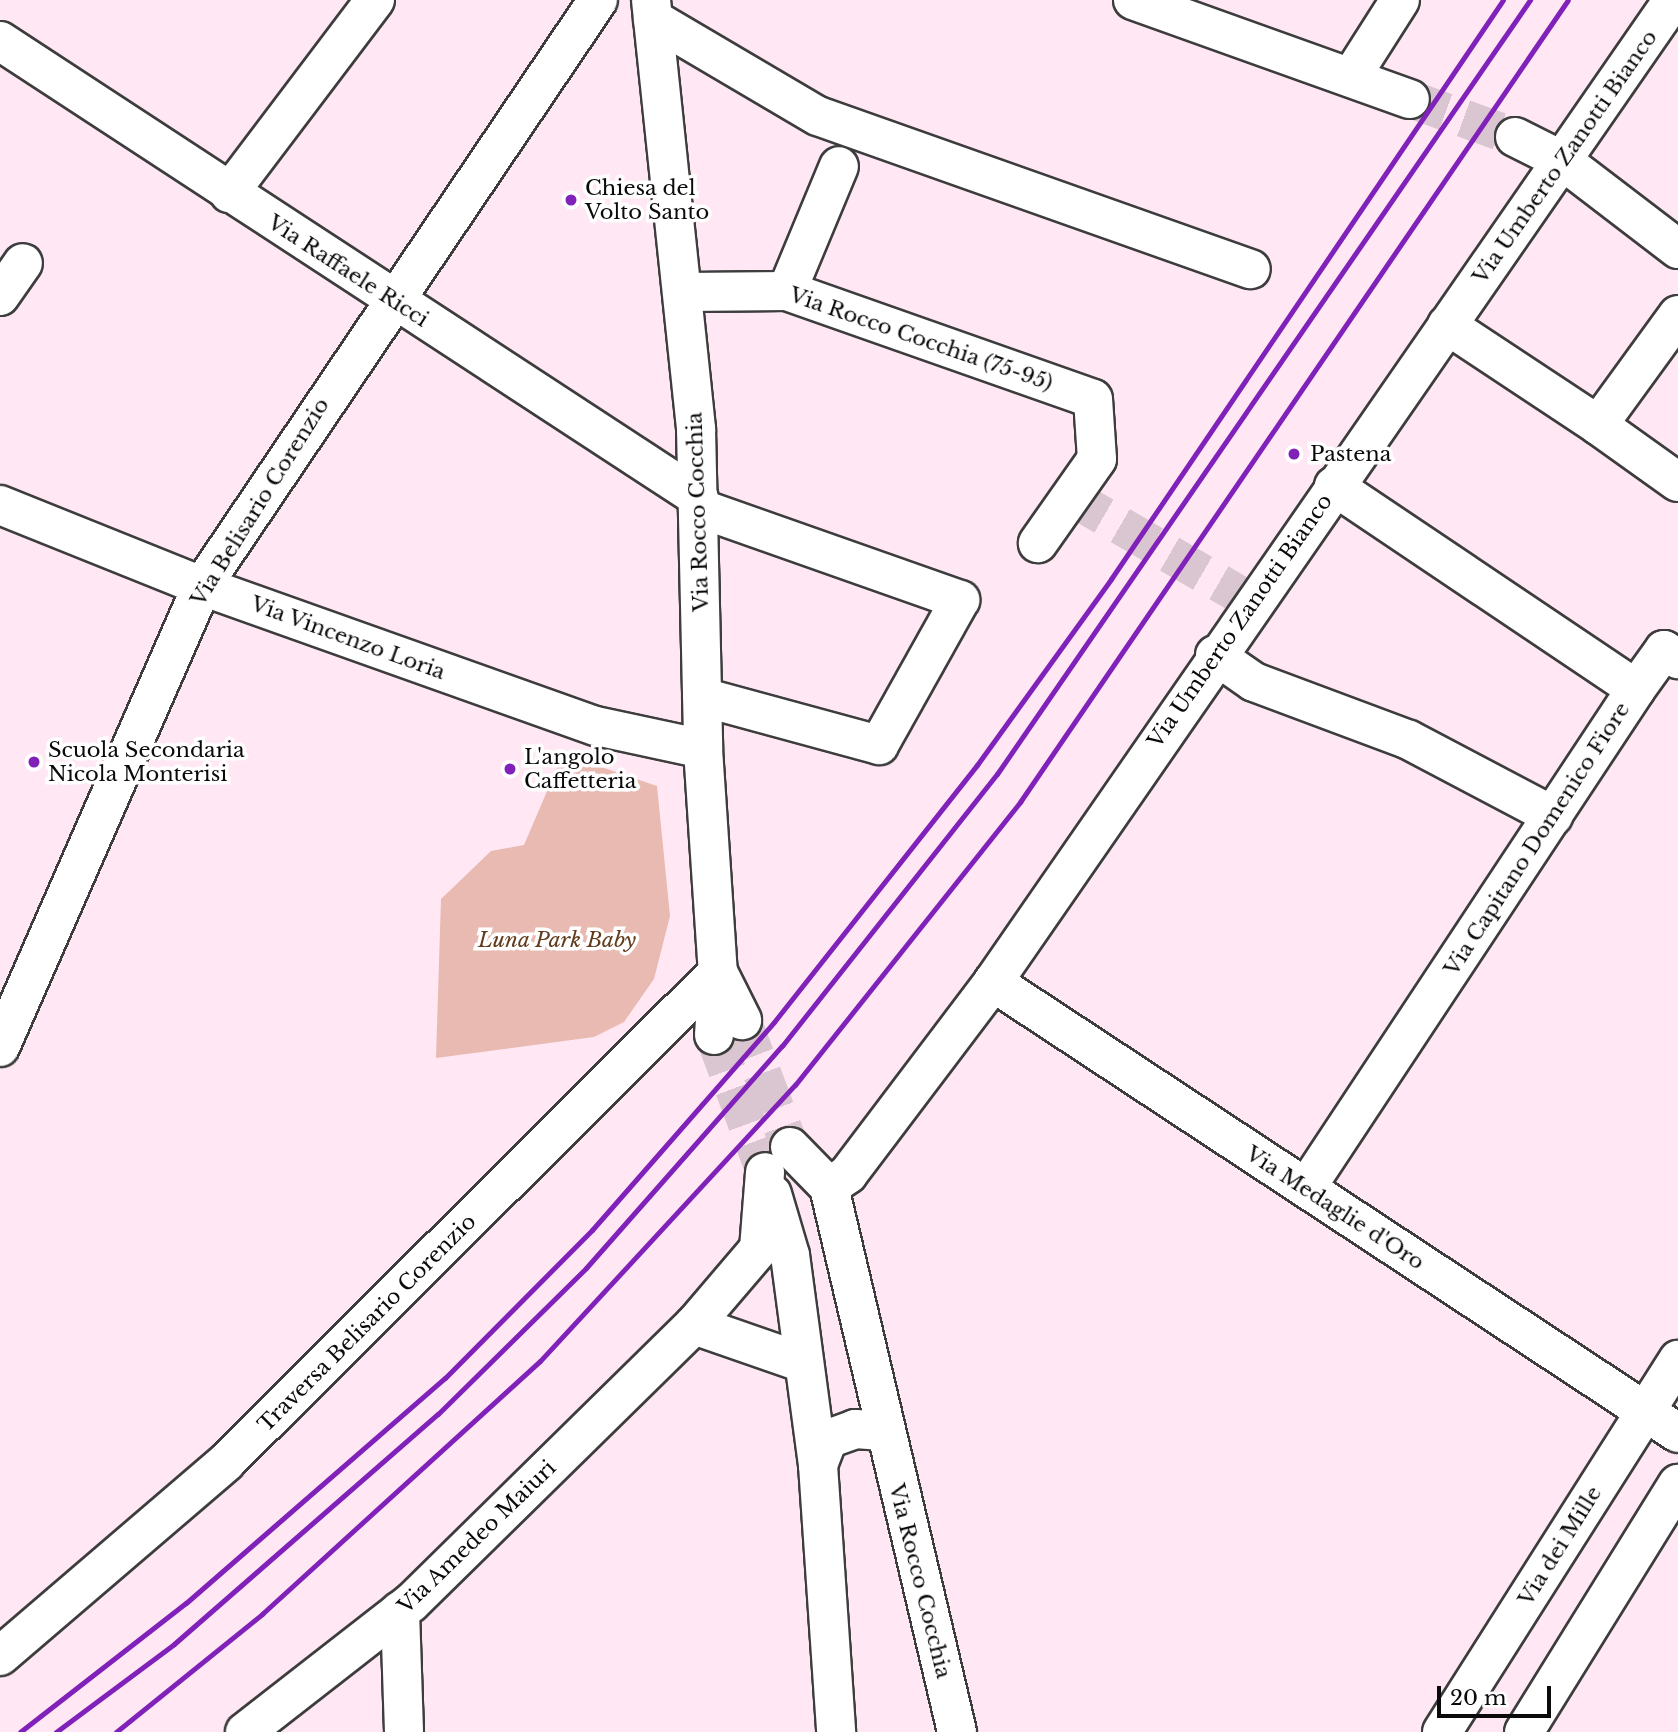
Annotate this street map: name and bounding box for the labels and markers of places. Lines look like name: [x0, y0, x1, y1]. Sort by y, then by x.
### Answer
place label: Chiesa del Volto Santo: [585, 175, 709, 225]
marker: Chiesa del Volto Santo: [563, 192, 579, 208]
place label: Pastena: [1310, 441, 1391, 467]
marker: Pastena: [1284, 444, 1304, 464]
place label: Scuola Secondaria Nicola Monterisi: [48, 737, 245, 787]
place label: L'angolo Caffetteria: [524, 744, 636, 794]
marker: Scuola Secondaria Nicola Monterisi: [26, 754, 42, 770]
marker: L'angolo Caffetteria: [502, 761, 518, 777]

